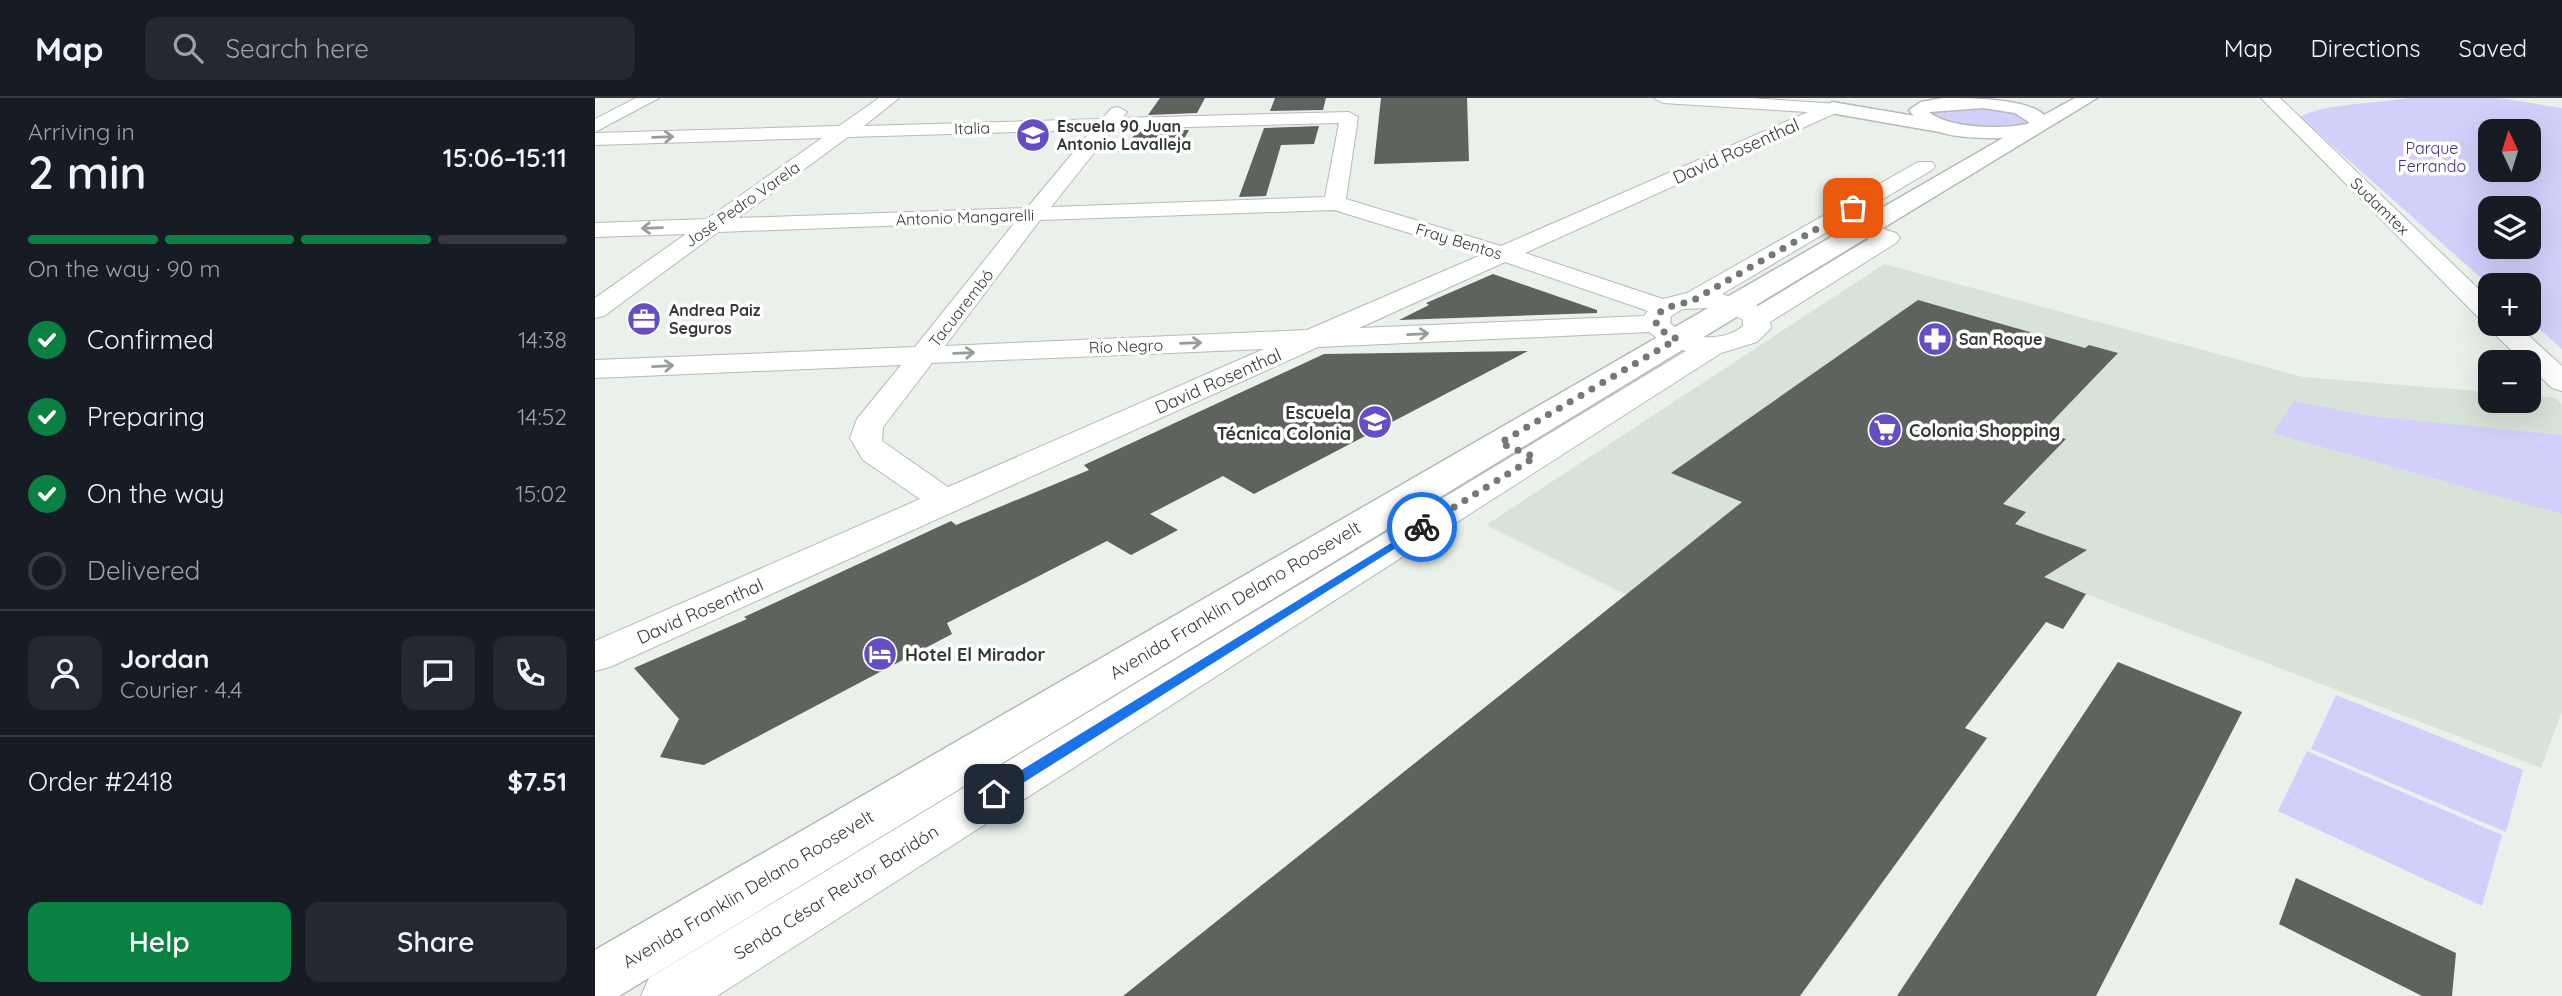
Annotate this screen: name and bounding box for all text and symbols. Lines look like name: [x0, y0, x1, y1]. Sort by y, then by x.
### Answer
search box: [145, 17, 635, 80]
text: Map: [35, 28, 103, 69]
icon: search: [169, 29, 207, 67]
text: Search here: [225, 32, 369, 65]
text: Map: [2224, 33, 2273, 63]
text: Directions: [2311, 33, 2421, 63]
text: Saved: [2459, 33, 2527, 63]
street label: David Rosenthal: [1669, 113, 1803, 189]
school or university icon: Escuela 90 Juan Antonio Lavalleja: [1014, 116, 1052, 154]
place label: Escuela 90 Juan Antonio Lavalleja: [1057, 116, 1191, 154]
text: Arriving in: [28, 117, 135, 146]
street label: Italia: [954, 117, 990, 139]
north arrow: [2478, 119, 2541, 182]
map controls: [2478, 119, 2541, 413]
one-way arrow: [651, 130, 674, 143]
park label: Parque Ferrando: [2398, 138, 2466, 176]
text: 15:06–15:11: [443, 141, 567, 174]
text: 2 min: [28, 143, 147, 201]
street label: José Pedro Varela: [681, 157, 803, 251]
street label: Sudamtex: [2346, 173, 2414, 239]
pin: [1823, 178, 1883, 238]
icon: bag: [1834, 189, 1872, 227]
button: layers: [2478, 196, 2541, 259]
street label: Antonio Mangarelli: [895, 205, 1035, 229]
street label: Fray Bentos: [1413, 218, 1505, 264]
one-way arrow: [641, 222, 664, 235]
text: On the way · 90 m: [28, 254, 221, 283]
street label: Tacuarembó: [924, 265, 998, 351]
button: +: [2478, 273, 2541, 336]
office icon: Andrea Paiz Seguros: [625, 300, 663, 338]
place label: Andrea Paiz Seguros: [669, 300, 761, 338]
pharmacy icon: San Roque: [1916, 320, 1954, 358]
icon: check: [28, 321, 66, 359]
text: Confirmed: [87, 323, 214, 356]
text: 14:38: [518, 325, 567, 354]
one-way arrow: [1407, 327, 1430, 340]
place label: San Roque: [1959, 329, 2042, 349]
street label: Río Negro: [1089, 335, 1163, 357]
one-way arrow: [1179, 337, 1202, 350]
street label: David Rosenthal: [1151, 343, 1285, 419]
one-way arrow: [952, 346, 975, 359]
button: −: [2478, 350, 2541, 413]
one-way arrow: [651, 359, 674, 372]
icon: check: [28, 398, 66, 436]
text: Preparing: [87, 400, 205, 433]
place label: Escuela Técnica Colonia: [1217, 401, 1351, 445]
text: 14:52: [517, 402, 567, 431]
school or university icon: Escuela Técnica Colonia: [1356, 403, 1394, 441]
supermarket icon: Colonia Shopping: [1866, 411, 1904, 449]
place label: Colonia Shopping: [1909, 419, 2060, 442]
icon: check: [28, 475, 66, 513]
text: On the way: [87, 477, 225, 510]
text: 15:02: [515, 479, 567, 508]
courier: [1387, 492, 1457, 562]
icon: bike: [1403, 508, 1441, 546]
street label: Avenida Franklin Delano Roosevelt: [1105, 516, 1365, 684]
text: Delivered: [87, 554, 200, 587]
street label: David Rosenthal: [633, 573, 767, 649]
hotel icon: Hotel El Mirador: [861, 635, 899, 673]
button: person: [28, 636, 102, 710]
button: chat: [401, 636, 475, 710]
button: phone: [493, 636, 567, 710]
text: Jordan: [120, 642, 209, 675]
place label: Hotel El Mirador: [905, 643, 1046, 666]
text: Courier · 4.4: [120, 675, 242, 704]
pin: [964, 764, 1024, 824]
text: Order #2418: [28, 765, 173, 798]
text: $7.51: [507, 765, 567, 798]
icon: home: [975, 775, 1013, 813]
street label: Avenida Franklin Delano Roosevelt: [618, 805, 878, 973]
street label: Senda César Reutor Baridón: [729, 819, 943, 965]
button: Help: [28, 902, 291, 982]
button: Share: [305, 902, 567, 982]

